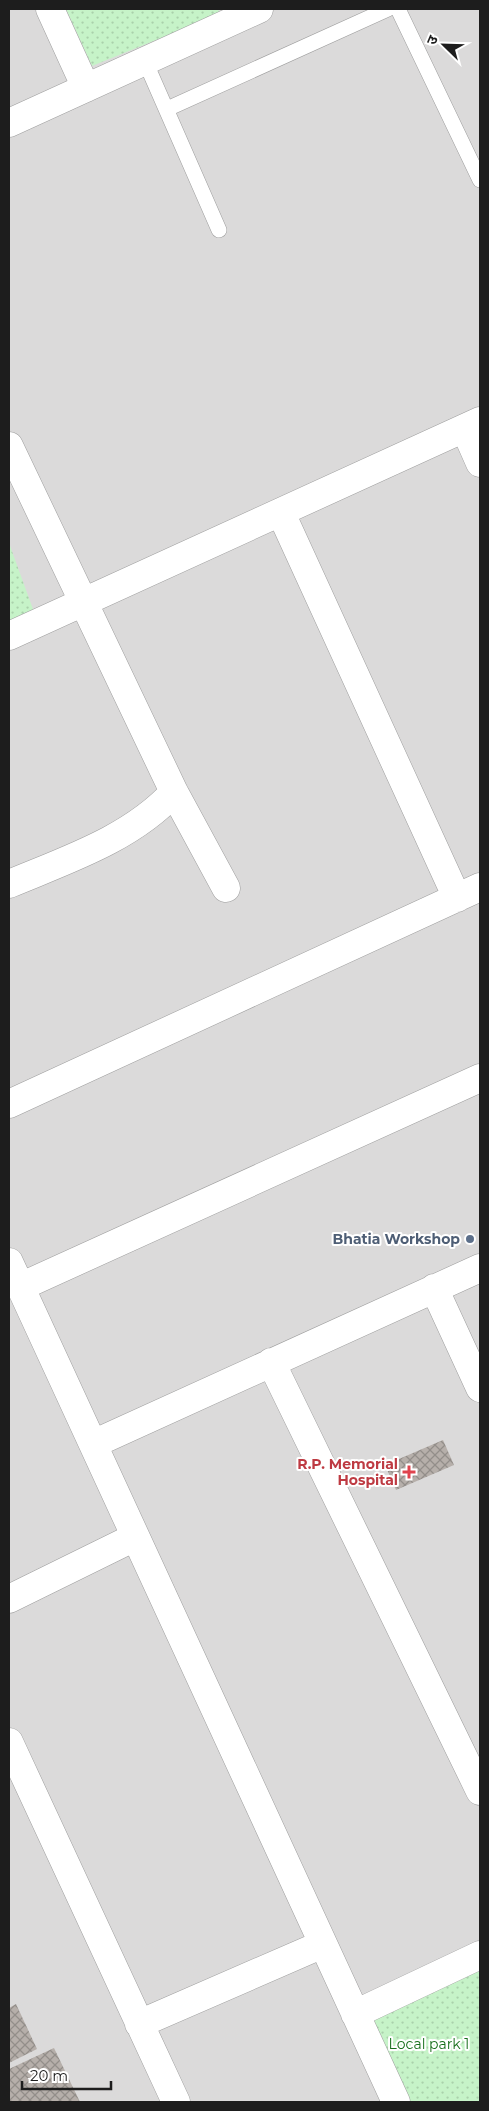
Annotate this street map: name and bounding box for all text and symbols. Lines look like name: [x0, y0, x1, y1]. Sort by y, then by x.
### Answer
north arrow: [419, 20, 469, 70]
text: उ: [422, 32, 442, 47]
place label: Bhatia Workshop: [333, 1230, 460, 1248]
marker: Bhatia Workshop: [464, 1233, 476, 1245]
place label: R.P. Memorial Hospital: [297, 1455, 398, 1489]
marker: R.P. Memorial Hospital: [402, 1465, 416, 1479]
park label: Local park 1: [389, 2035, 469, 2053]
scale bar: [22, 2058, 111, 2090]
text: 20 m: [30, 2066, 68, 2085]

